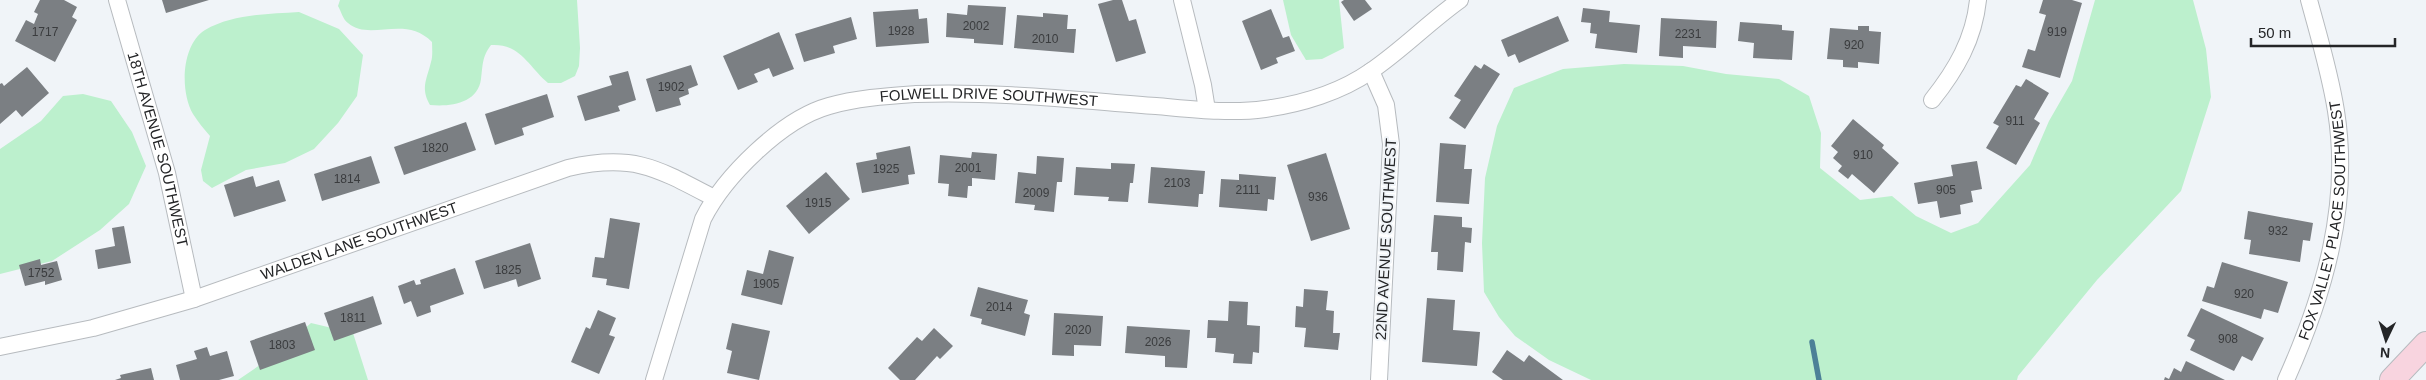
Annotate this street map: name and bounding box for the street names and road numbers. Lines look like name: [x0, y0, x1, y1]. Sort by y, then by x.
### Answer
street label: 18TH AVENUE SOUTHWEST: [124, 50, 192, 248]
street label: FOLWELL DRIVE SOUTHWEST: [879, 84, 1099, 109]
street label: FOX VALLEY PLACE SOUTHWEST: [2295, 99, 2348, 342]
street label: 22ND AVENUE SOUTHWEST: [1372, 138, 1399, 340]
street label: WALDEN LANE SOUTHWEST: [258, 198, 460, 283]

